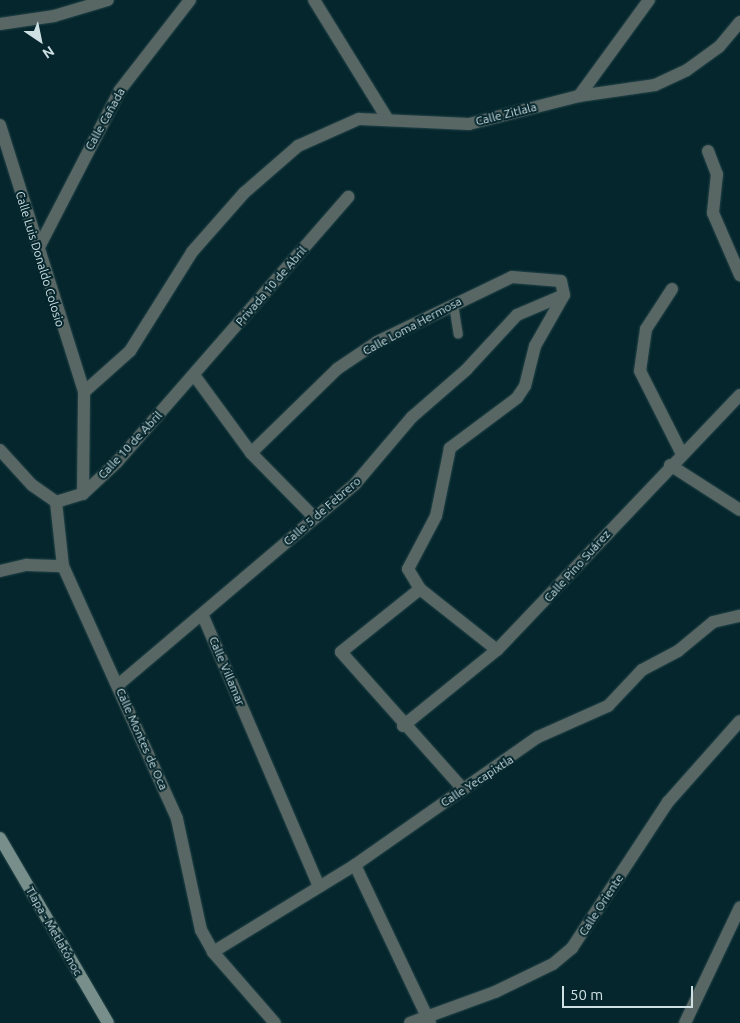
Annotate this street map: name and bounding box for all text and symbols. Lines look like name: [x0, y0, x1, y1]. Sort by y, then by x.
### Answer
north arrow: [15, 15, 65, 65]
text: N: [40, 43, 57, 62]
street label: Calle Cañada: [82, 85, 128, 153]
street label: Calle Zitlala: [474, 99, 538, 129]
street label: Calle Luis Donaldo Colosio: [12, 189, 68, 329]
street label: Privada 10 de Abril: [233, 243, 309, 329]
street label: Calle Loma Hermosa: [360, 294, 464, 358]
street label: Calle 10 de Abril: [95, 408, 165, 482]
street label: Calle 5 de Febrero: [280, 473, 364, 549]
street label: Calle Pino Suárez: [541, 527, 613, 605]
street label: Calle Villamar: [206, 634, 248, 708]
street label: Calle Montes de Oca: [113, 686, 171, 792]
street label: Calle Yecapixtla: [438, 752, 516, 810]
street label: Calle Oriente: [576, 871, 626, 939]
street label: Tlapa - Metlatónoc: [23, 884, 85, 978]
scale bar: [565, 976, 696, 1008]
text: 50 m: [570, 986, 603, 1003]

